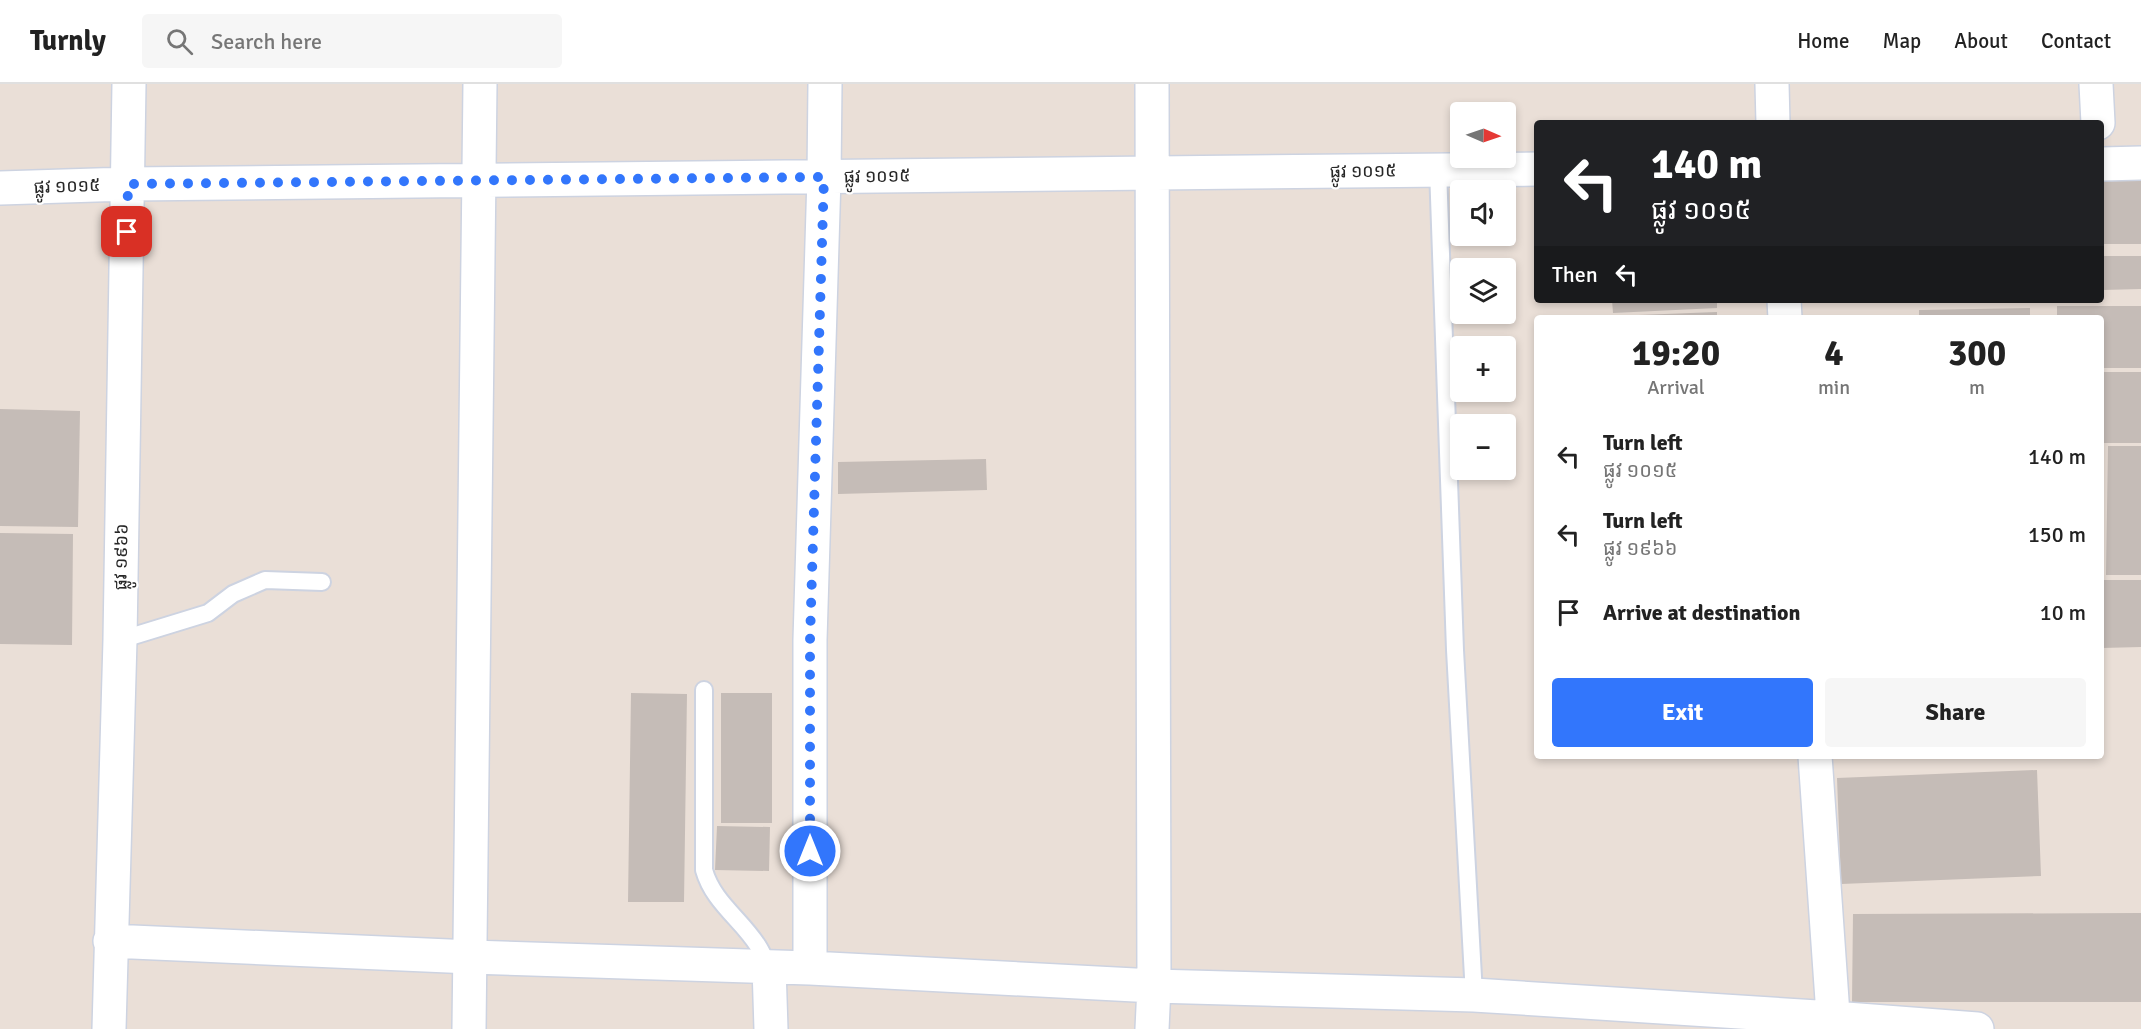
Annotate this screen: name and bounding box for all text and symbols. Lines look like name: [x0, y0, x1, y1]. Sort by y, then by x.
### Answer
search box: [142, 14, 562, 68]
text: Turnly: [30, 24, 106, 58]
icon: search: [163, 25, 196, 58]
text: Search here: [211, 28, 322, 55]
text: Home: [1797, 28, 1850, 54]
text: Map: [1883, 28, 1921, 54]
text: About: [1954, 28, 2008, 54]
text: Contact: [2041, 28, 2111, 54]
north arrow: [1450, 102, 1516, 168]
map controls: [1450, 102, 1516, 480]
text: 140 m: [1651, 139, 1762, 190]
icon: left: [1552, 144, 1630, 222]
street label: ផ្លូវ ១០១៥: [1329, 159, 1397, 188]
street label: ផ្លូវ ១០១៥: [843, 164, 911, 193]
street label: ផ្លូវ ១០១៥: [33, 174, 101, 203]
button: sound: [1450, 180, 1516, 246]
text: ផ្លូវ ១០១៥: [1651, 194, 1751, 227]
pin: [101, 206, 152, 257]
icon: arrive: [110, 215, 143, 248]
button: layers: [1450, 258, 1516, 324]
icon: left: [1610, 258, 1643, 291]
text: Then: [1552, 261, 1598, 288]
text: 19:20: [1632, 331, 1720, 376]
text: 4: [1824, 331, 1844, 376]
text: 300: [1948, 331, 2006, 376]
button: +: [1450, 336, 1516, 402]
text: Arrival: [1647, 375, 1705, 400]
text: min: [1818, 375, 1850, 400]
text: m: [1969, 375, 1985, 400]
button: −: [1450, 414, 1516, 480]
text: Turn left: [1603, 429, 1683, 456]
icon: left: [1552, 440, 1585, 473]
text: 140 m: [2028, 443, 2086, 470]
text: ផ្លូវ ១០១៥: [1603, 458, 1677, 483]
text: Turn left: [1603, 507, 1683, 534]
icon: left: [1552, 518, 1585, 551]
text: 150 m: [2028, 521, 2086, 548]
street label: ផ្លូវ ១៩៦៦: [109, 523, 138, 591]
text: ផ្លូវ ១៩៦៦: [1603, 536, 1677, 561]
icon: arrive: [1552, 596, 1585, 629]
text: Arrive at destination: [1603, 599, 1800, 626]
text: 10 m: [2040, 599, 2086, 626]
button: Exit: [1552, 678, 1813, 747]
button: Share: [1825, 678, 2086, 747]
position arrow: [778, 819, 842, 883]

